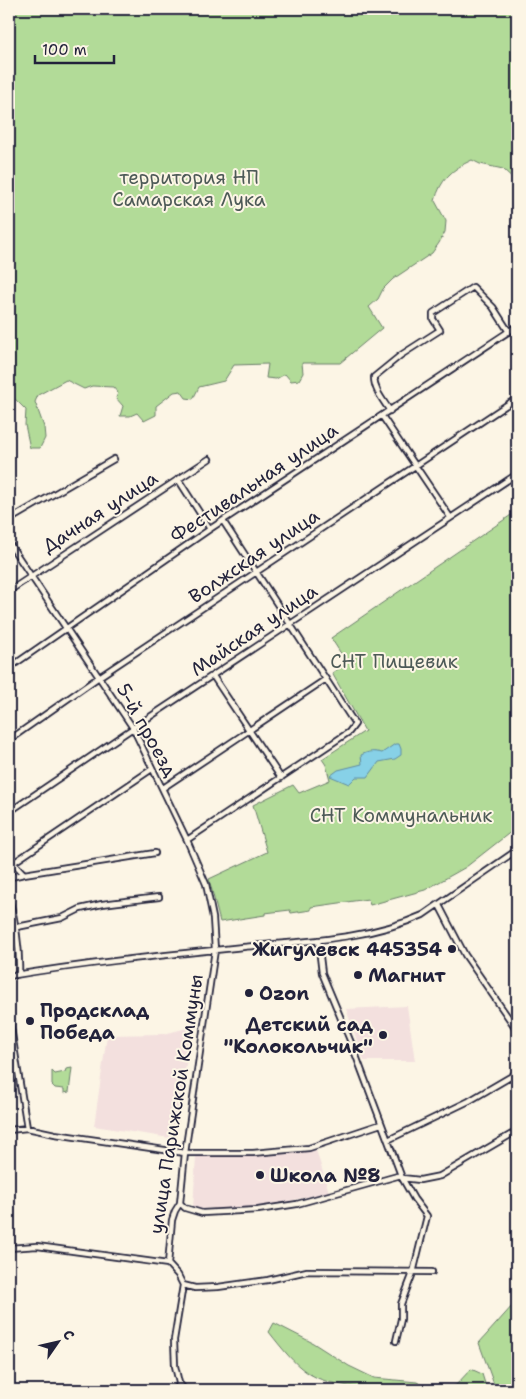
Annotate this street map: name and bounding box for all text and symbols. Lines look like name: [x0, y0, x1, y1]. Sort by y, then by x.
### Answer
scale bar: [35, 32, 114, 64]
text: 100 m: [42, 40, 87, 60]
park label: территория НП Самарская Лука: [112, 165, 266, 212]
street label: Фестивальная улица: [165, 417, 343, 549]
street label: Дачная улица: [38, 465, 163, 559]
street label: Волжская улица: [184, 503, 324, 609]
street label: Майская улица: [186, 578, 322, 682]
park label: СНТ Пищевик: [330, 649, 458, 674]
street label: 5-й проезд: [111, 679, 183, 781]
park label: СНТ Коммунальник: [310, 803, 492, 828]
place label: Жигулевск 445354: [252, 937, 443, 962]
marker: Жигулевск 445354: [446, 943, 458, 955]
place label: Магнит: [368, 963, 446, 988]
marker: Магнит: [352, 969, 364, 981]
street label: улица Парижской Коммуны: [143, 972, 209, 1236]
place label: Ozon: [259, 981, 309, 1006]
marker: Ozon: [243, 987, 255, 999]
place label: Продсклад Победа: [40, 998, 150, 1045]
place label: Детский сад "Колокольчик": [223, 1012, 374, 1059]
marker: Продсклад Победа: [24, 1015, 36, 1027]
marker: Детский сад "Колокольчик": [377, 1029, 389, 1041]
place label: Школа №8: [270, 1163, 381, 1188]
marker: Школа №8: [254, 1169, 266, 1181]
north arrow: [32, 1316, 82, 1366]
text: С: [59, 1326, 79, 1343]

